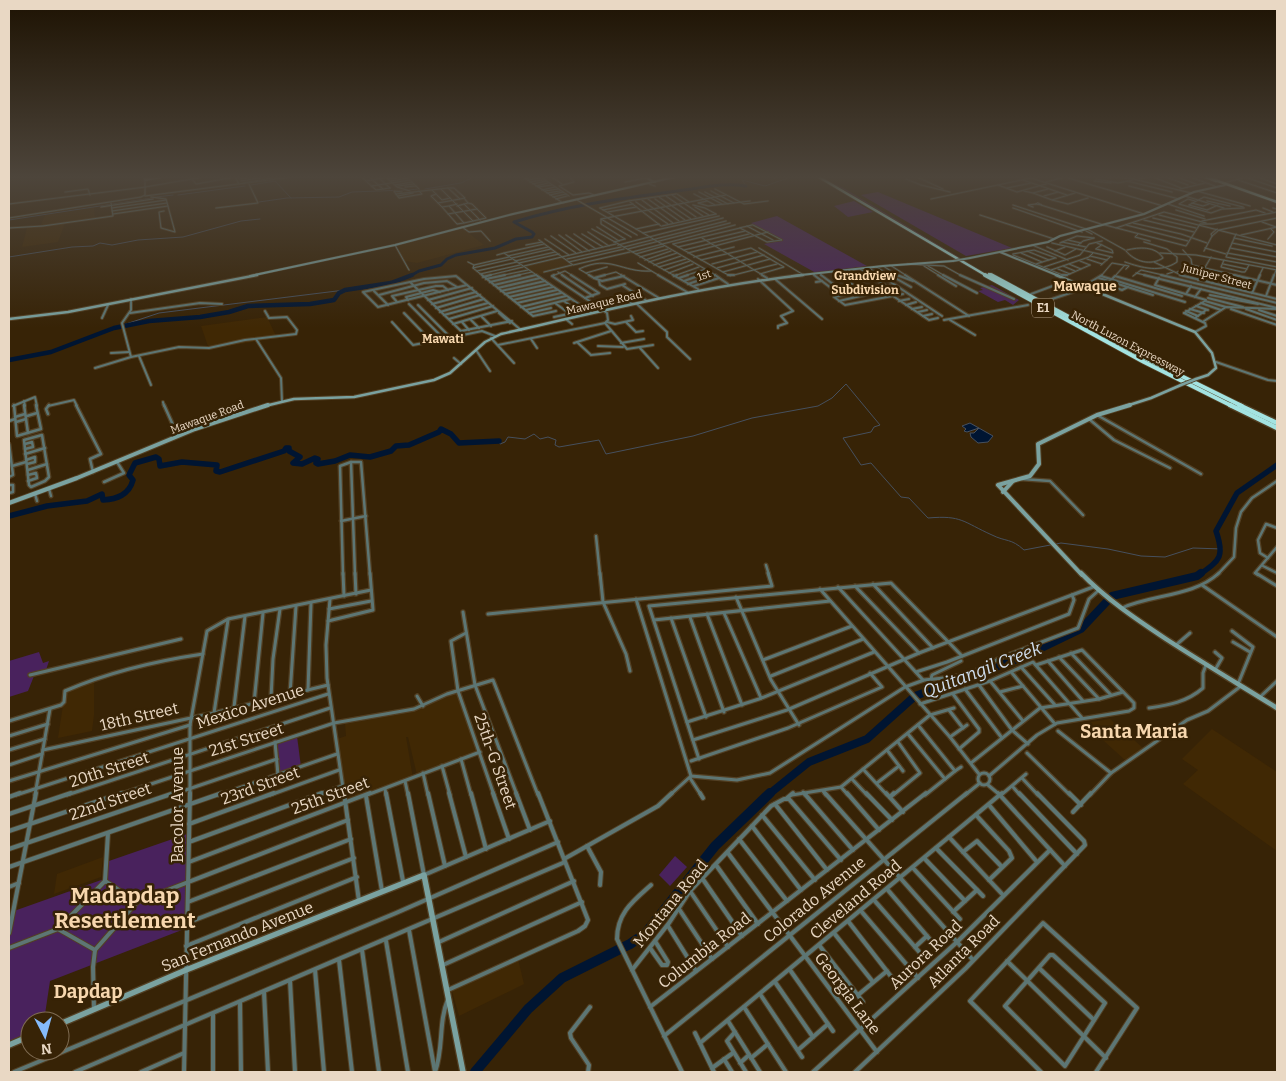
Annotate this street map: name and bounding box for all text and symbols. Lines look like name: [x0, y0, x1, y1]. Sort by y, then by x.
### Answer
street label: Juniper Street: [1180, 261, 1253, 292]
street label: 1st: [696, 267, 713, 284]
district label: Grandview Subdivision: [831, 269, 899, 297]
district label: Mawaque: [1053, 278, 1117, 295]
street label: Mawaque Road: [565, 287, 644, 318]
road number: E1: [1032, 298, 1054, 318]
street label: North Luzon Expressway: [1069, 308, 1187, 379]
district label: Mawati: [422, 332, 464, 346]
street label: Mawaque Road: [169, 398, 246, 437]
water label: Quitangil Creek: [919, 637, 1045, 703]
street label: Mexico Avenue: [194, 680, 306, 733]
street label: 18th Street: [98, 698, 180, 735]
street label: 25th-G Street: [470, 711, 521, 812]
street label: 21st Street: [207, 718, 286, 760]
district label: Santa Maria: [1080, 720, 1188, 743]
street label: Bacolor Avenue: [168, 747, 187, 863]
street label: 20th Street: [67, 748, 152, 791]
street label: 23rd Street: [218, 762, 302, 808]
street label: 25th Street: [289, 773, 372, 818]
street label: 22nd Street: [67, 779, 154, 824]
street label: Colorado Avenue: [759, 852, 869, 947]
street label: Montana Road: [629, 855, 712, 951]
street label: Cleveland Road: [806, 855, 905, 943]
district label: Madapdap Resettlement: [54, 882, 196, 934]
street label: San Fernando Avenue: [158, 897, 316, 976]
street label: Columbia Road: [654, 908, 755, 992]
street label: Atlanta Road: [923, 911, 1004, 992]
street label: Aurora Road: [885, 915, 966, 993]
street label: Georgia Lane: [811, 948, 885, 1038]
district label: Dapdap: [54, 980, 122, 1003]
north arrow: [20, 1011, 70, 1061]
text: N: [40, 1039, 53, 1057]

